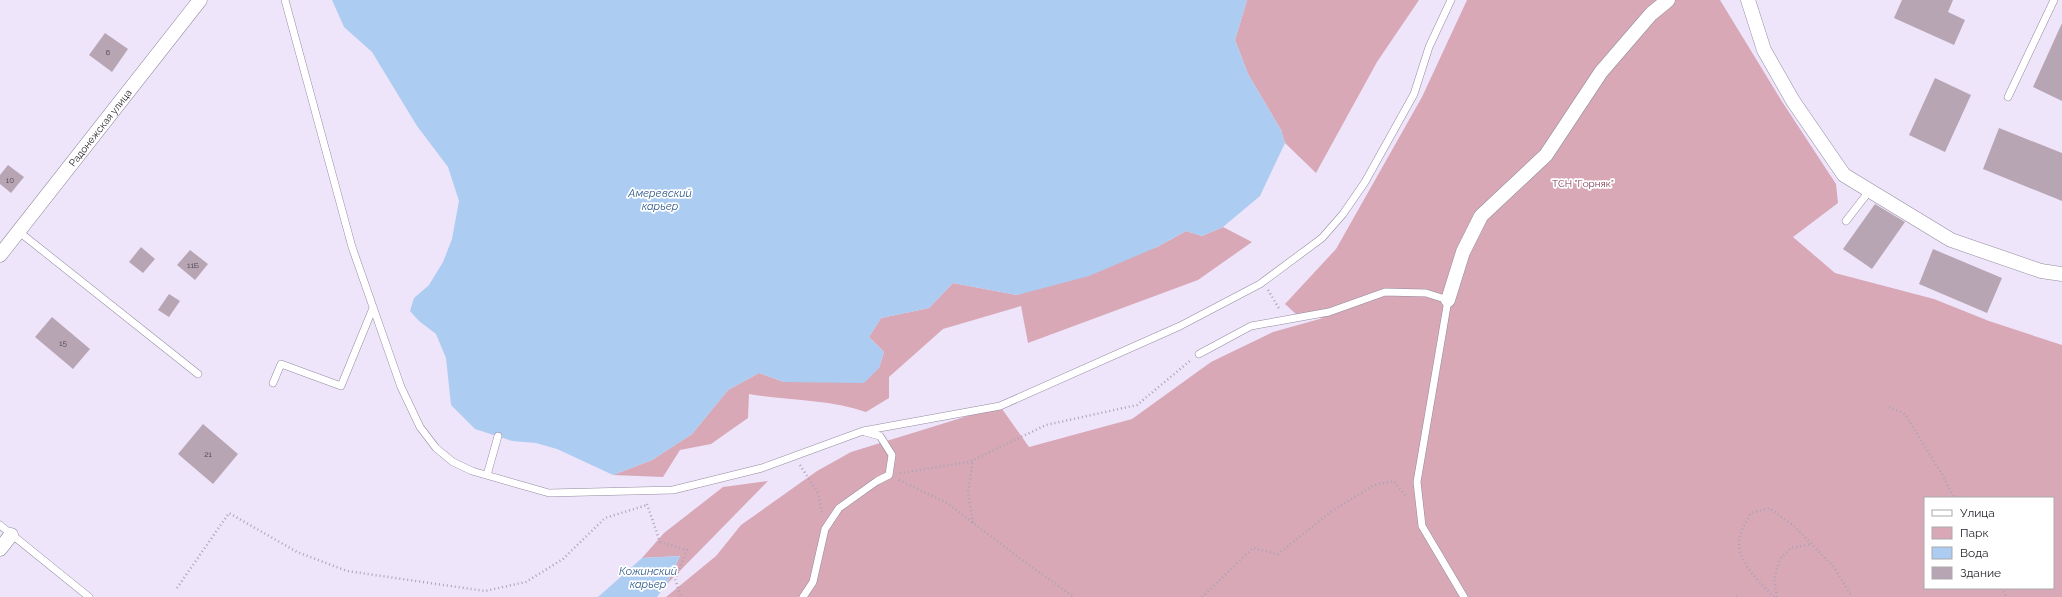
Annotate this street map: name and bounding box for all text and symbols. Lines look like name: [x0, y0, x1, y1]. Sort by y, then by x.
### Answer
house number: 6: [106, 47, 111, 57]
street label: Радонежская улица: [66, 87, 134, 168]
house number: 10: [6, 175, 14, 185]
park label: ТСН "Горняк": [1552, 178, 1614, 189]
water label: Амеревский карьер: [627, 187, 692, 213]
house number: 11Б: [187, 260, 199, 270]
house number: 15: [59, 338, 68, 348]
house number: 21: [204, 449, 212, 459]
legend: [1924, 497, 2054, 589]
text: Улица: [1960, 506, 1995, 520]
text: Парк: [1960, 526, 1989, 540]
text: Вода: [1960, 546, 1989, 560]
water label: Кожинский карьер: [619, 565, 677, 591]
text: Здание: [1960, 566, 2001, 580]

